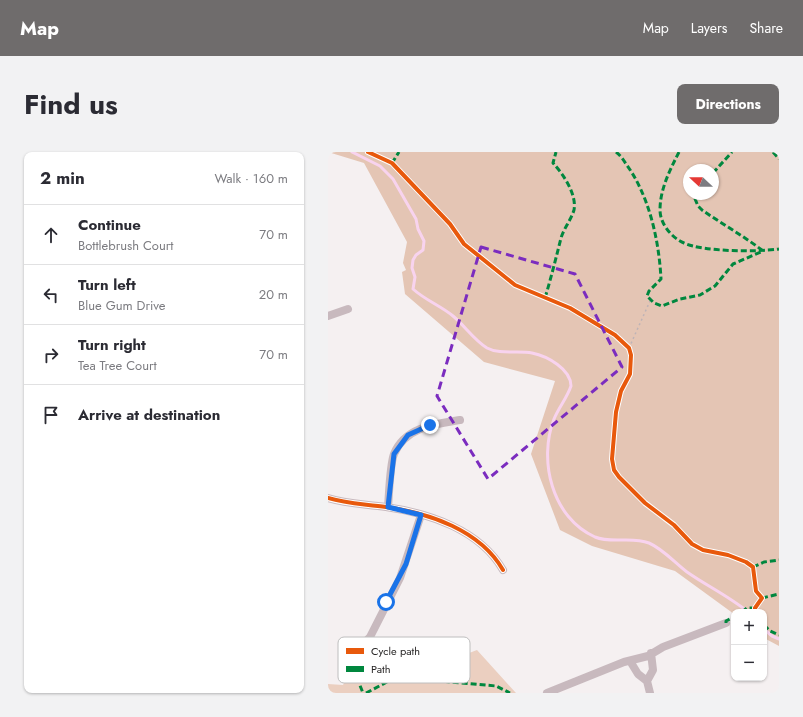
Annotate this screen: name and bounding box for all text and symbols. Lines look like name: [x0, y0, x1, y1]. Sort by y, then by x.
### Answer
text: Map: [20, 15, 59, 42]
text: Map: [643, 18, 669, 38]
text: Layers: [691, 18, 727, 38]
text: Share: [749, 18, 783, 38]
text: Find us: [24, 84, 118, 125]
button: Directions: [677, 84, 779, 124]
north arrow: [683, 164, 719, 200]
text: 2 min: [40, 166, 85, 190]
text: Walk · 160 m: [215, 169, 288, 188]
text: Continue: [78, 214, 141, 236]
icon: ahead: [40, 224, 62, 246]
text: 70 m: [259, 225, 288, 244]
text: Bottlebrush Court: [78, 236, 173, 255]
text: Turn left: [78, 274, 136, 296]
icon: left: [40, 284, 62, 306]
text: 20 m: [259, 285, 288, 304]
text: Blue Gum Drive: [78, 296, 166, 315]
text: Turn right: [78, 334, 146, 356]
icon: right: [40, 344, 62, 366]
text: 70 m: [259, 345, 288, 364]
text: Tea Tree Court: [78, 356, 157, 375]
icon: arrive: [40, 404, 62, 426]
text: Arrive at destination: [78, 404, 220, 426]
route end: [421, 416, 439, 434]
route start: [377, 593, 395, 611]
map controls: [731, 609, 767, 681]
button: +: [731, 609, 767, 645]
legend: [338, 637, 470, 683]
text: Cycle path: [371, 643, 420, 659]
button: −: [731, 645, 767, 681]
text: Path: [371, 661, 390, 677]

